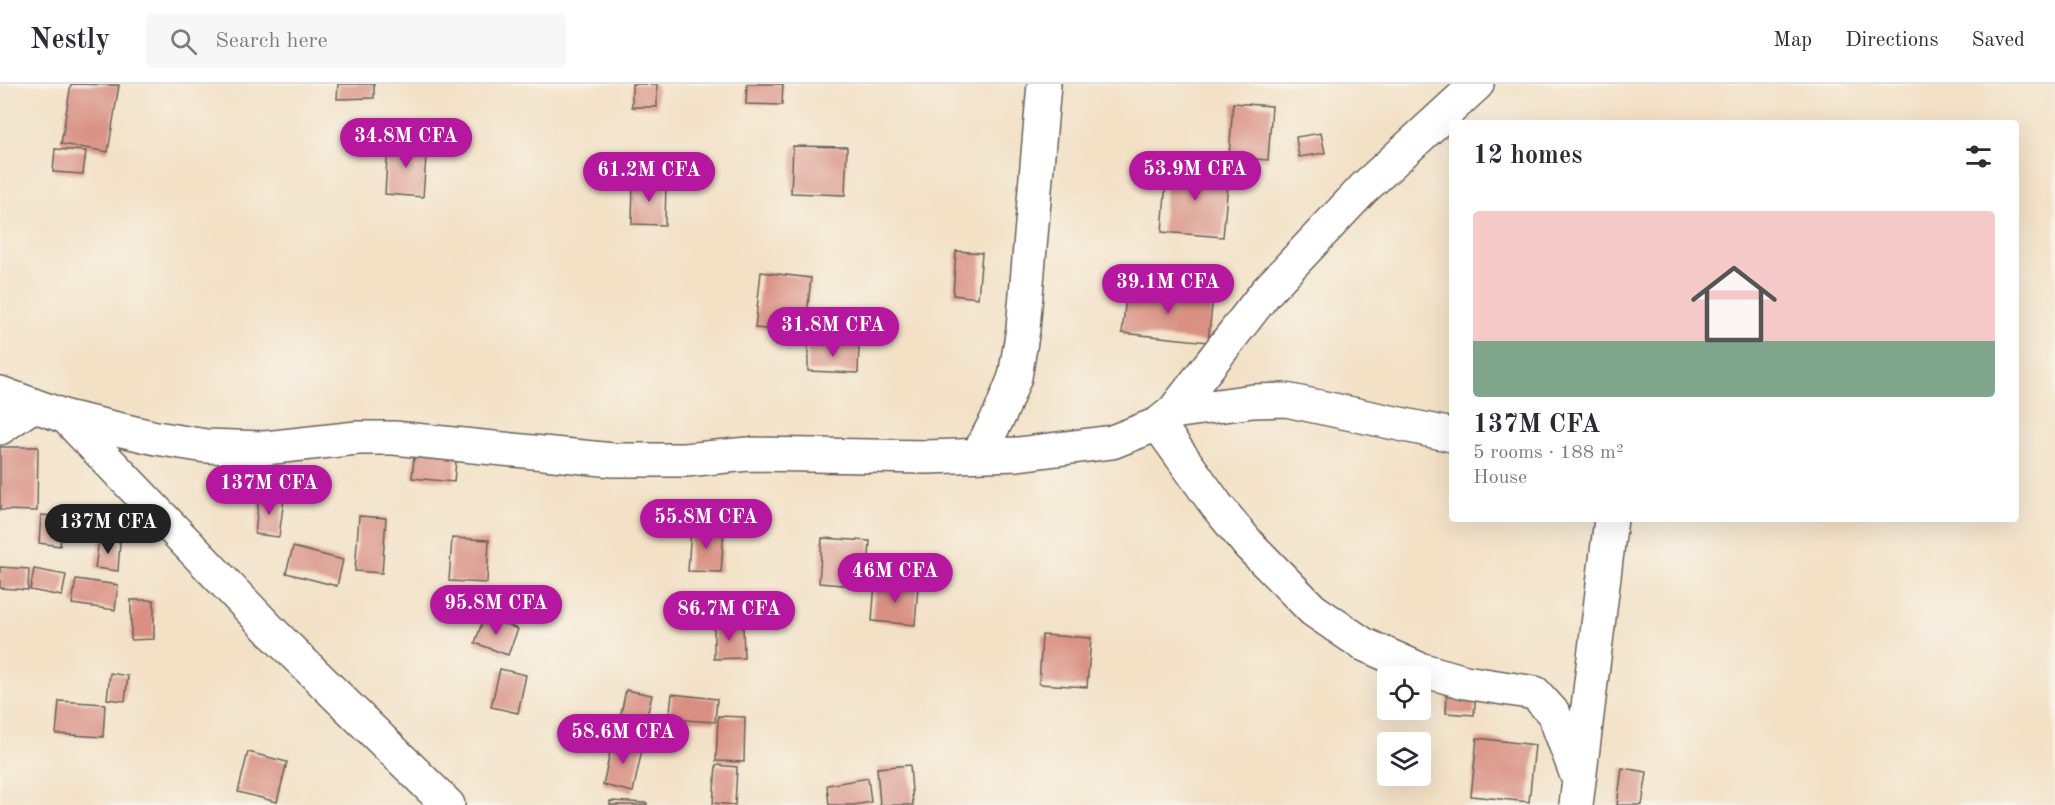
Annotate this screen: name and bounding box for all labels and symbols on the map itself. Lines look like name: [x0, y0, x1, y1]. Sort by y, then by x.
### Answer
pin: 34.8M CFA: [337, 118, 475, 169]
pin: 53.9M CFA: [1126, 151, 1264, 202]
pin: 61.2M CFA: [580, 152, 718, 203]
pin: 39.1M CFA: [1099, 264, 1237, 315]
pin: 31.8M CFA: [764, 307, 902, 358]
pin: 137M CFA: [207, 465, 331, 516]
pin: 55.8M CFA: [637, 499, 775, 550]
pin: 137M CFA: [46, 504, 170, 555]
pin: 46M CFA: [840, 553, 950, 604]
pin: 95.8M CFA: [427, 585, 565, 636]
pin: 86.7M CFA: [660, 591, 798, 642]
pin: 58.6M CFA: [554, 714, 692, 765]

